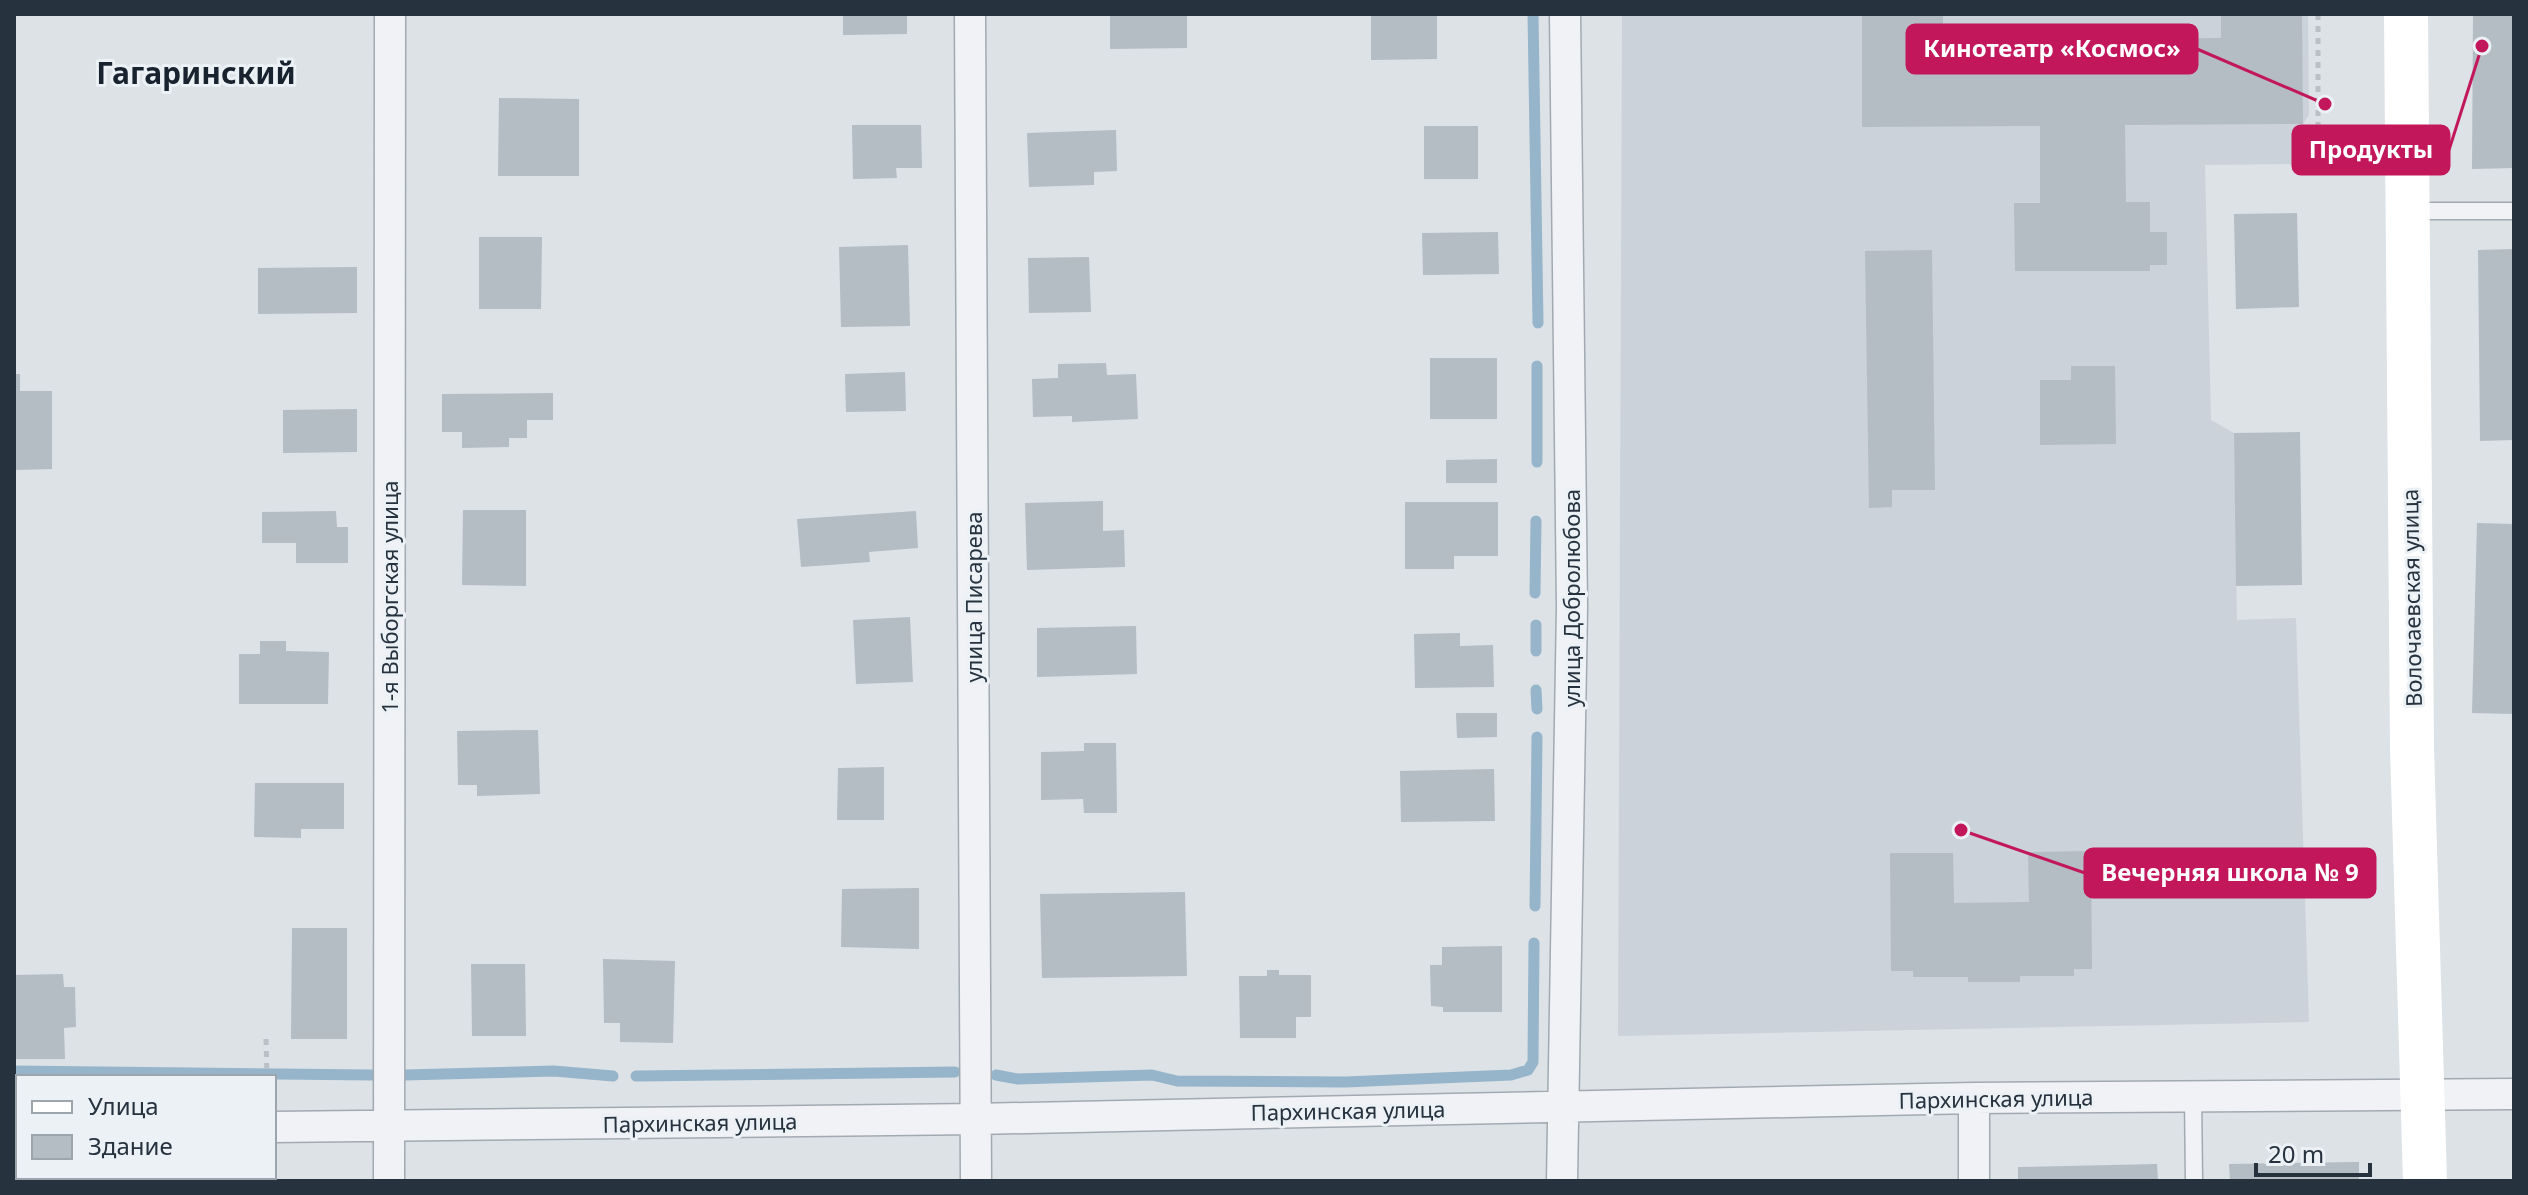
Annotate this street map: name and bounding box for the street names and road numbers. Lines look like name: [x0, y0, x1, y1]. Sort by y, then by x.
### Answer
street label: 1-я Выборгская улица: [374, 480, 404, 714]
street label: улица Добролюбова: [1556, 489, 1586, 707]
street label: Волочаевская улица: [2394, 489, 2428, 707]
street label: улица Писарева: [958, 511, 988, 683]
street label: Пархинская улица: [1898, 1081, 2094, 1115]
street label: Пархинская улица: [1250, 1093, 1446, 1127]
street label: Пархинская улица: [602, 1105, 798, 1139]

